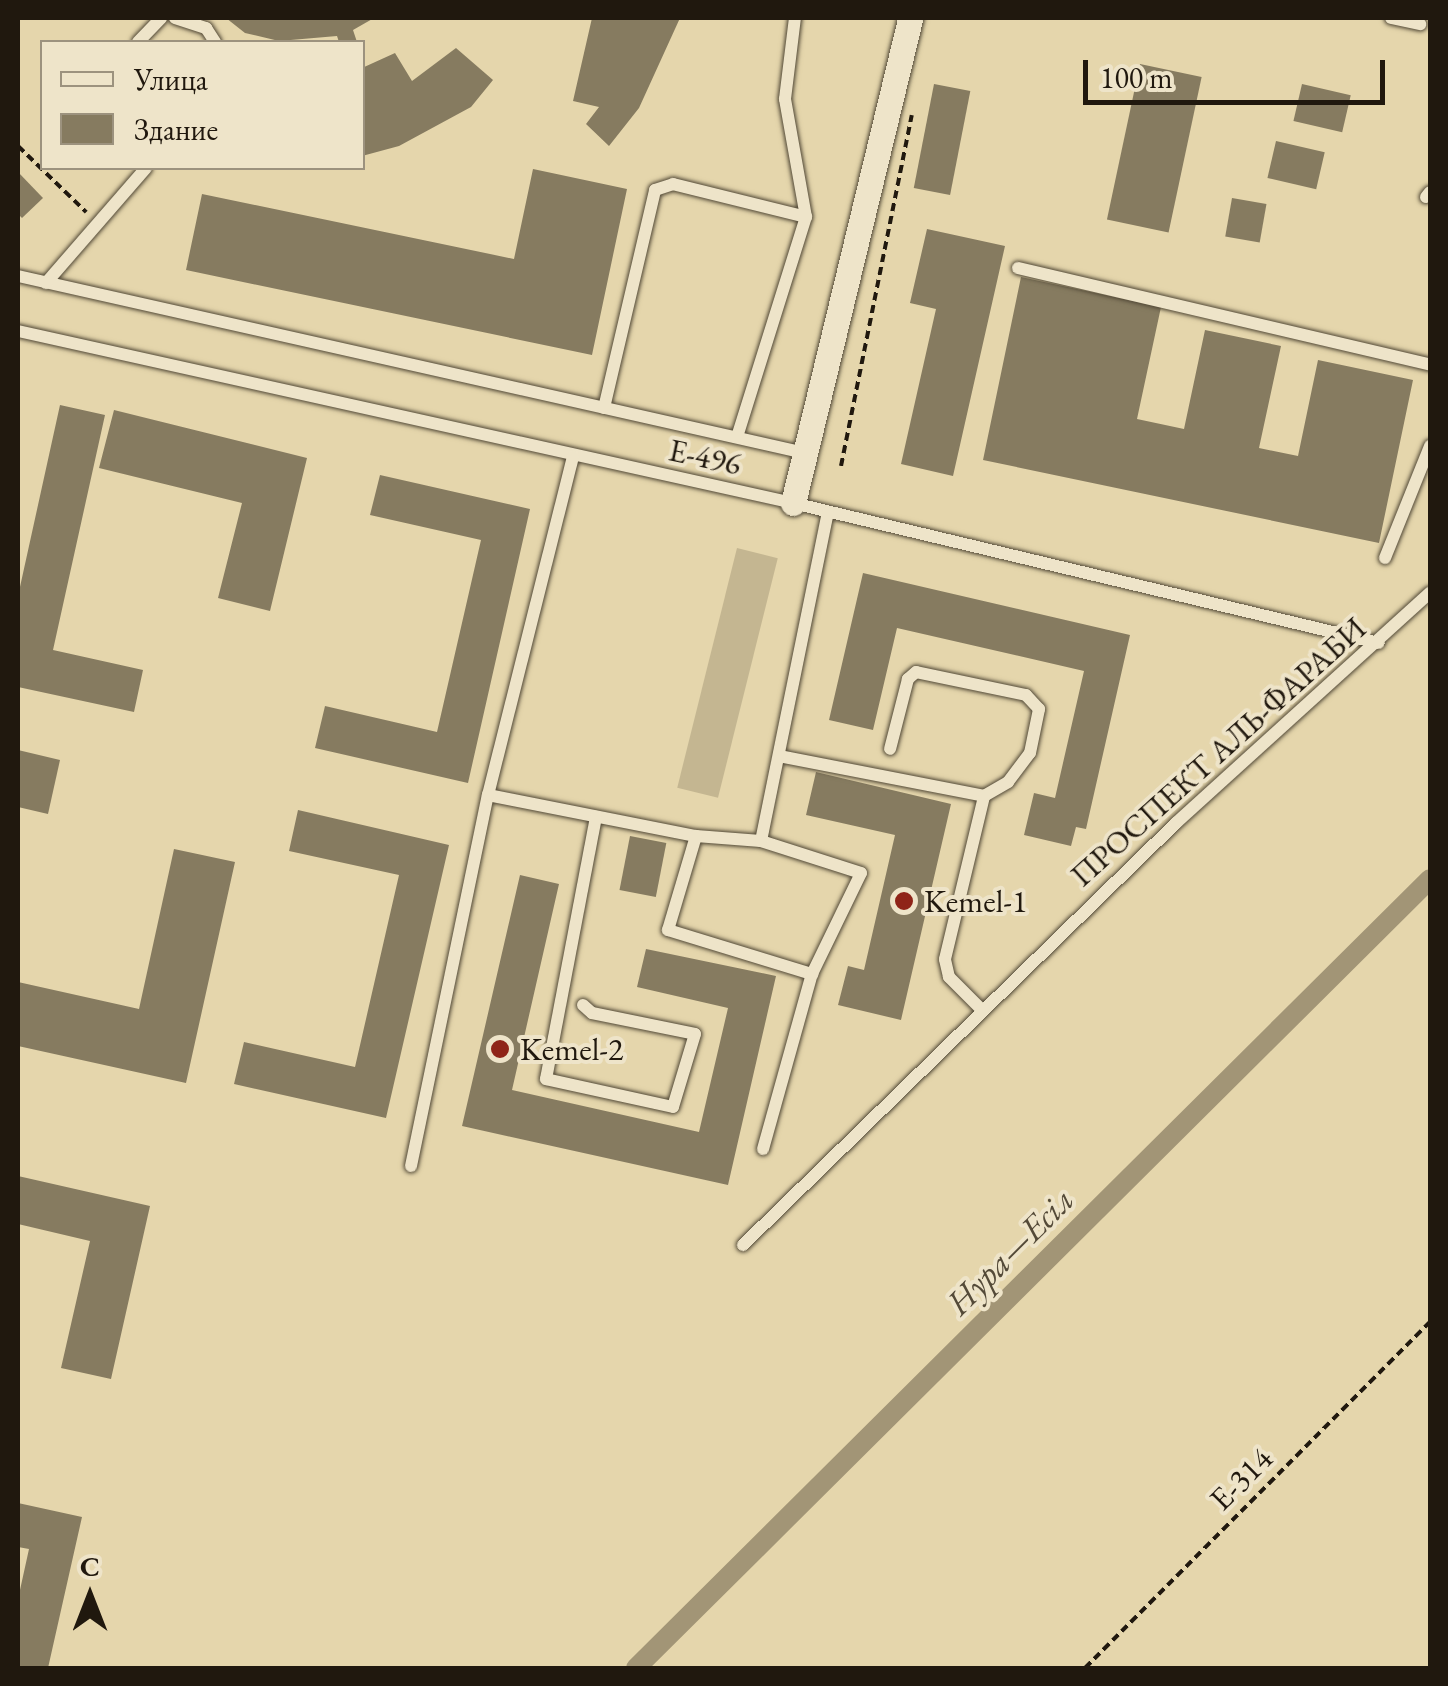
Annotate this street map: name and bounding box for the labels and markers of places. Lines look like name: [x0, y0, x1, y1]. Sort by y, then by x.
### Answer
place label: Kemel-1: [924, 882, 1027, 920]
marker: Kemel-1: [893, 890, 915, 912]
place label: Kemel-2: [520, 1030, 623, 1068]
marker: Kemel-2: [489, 1038, 511, 1060]

